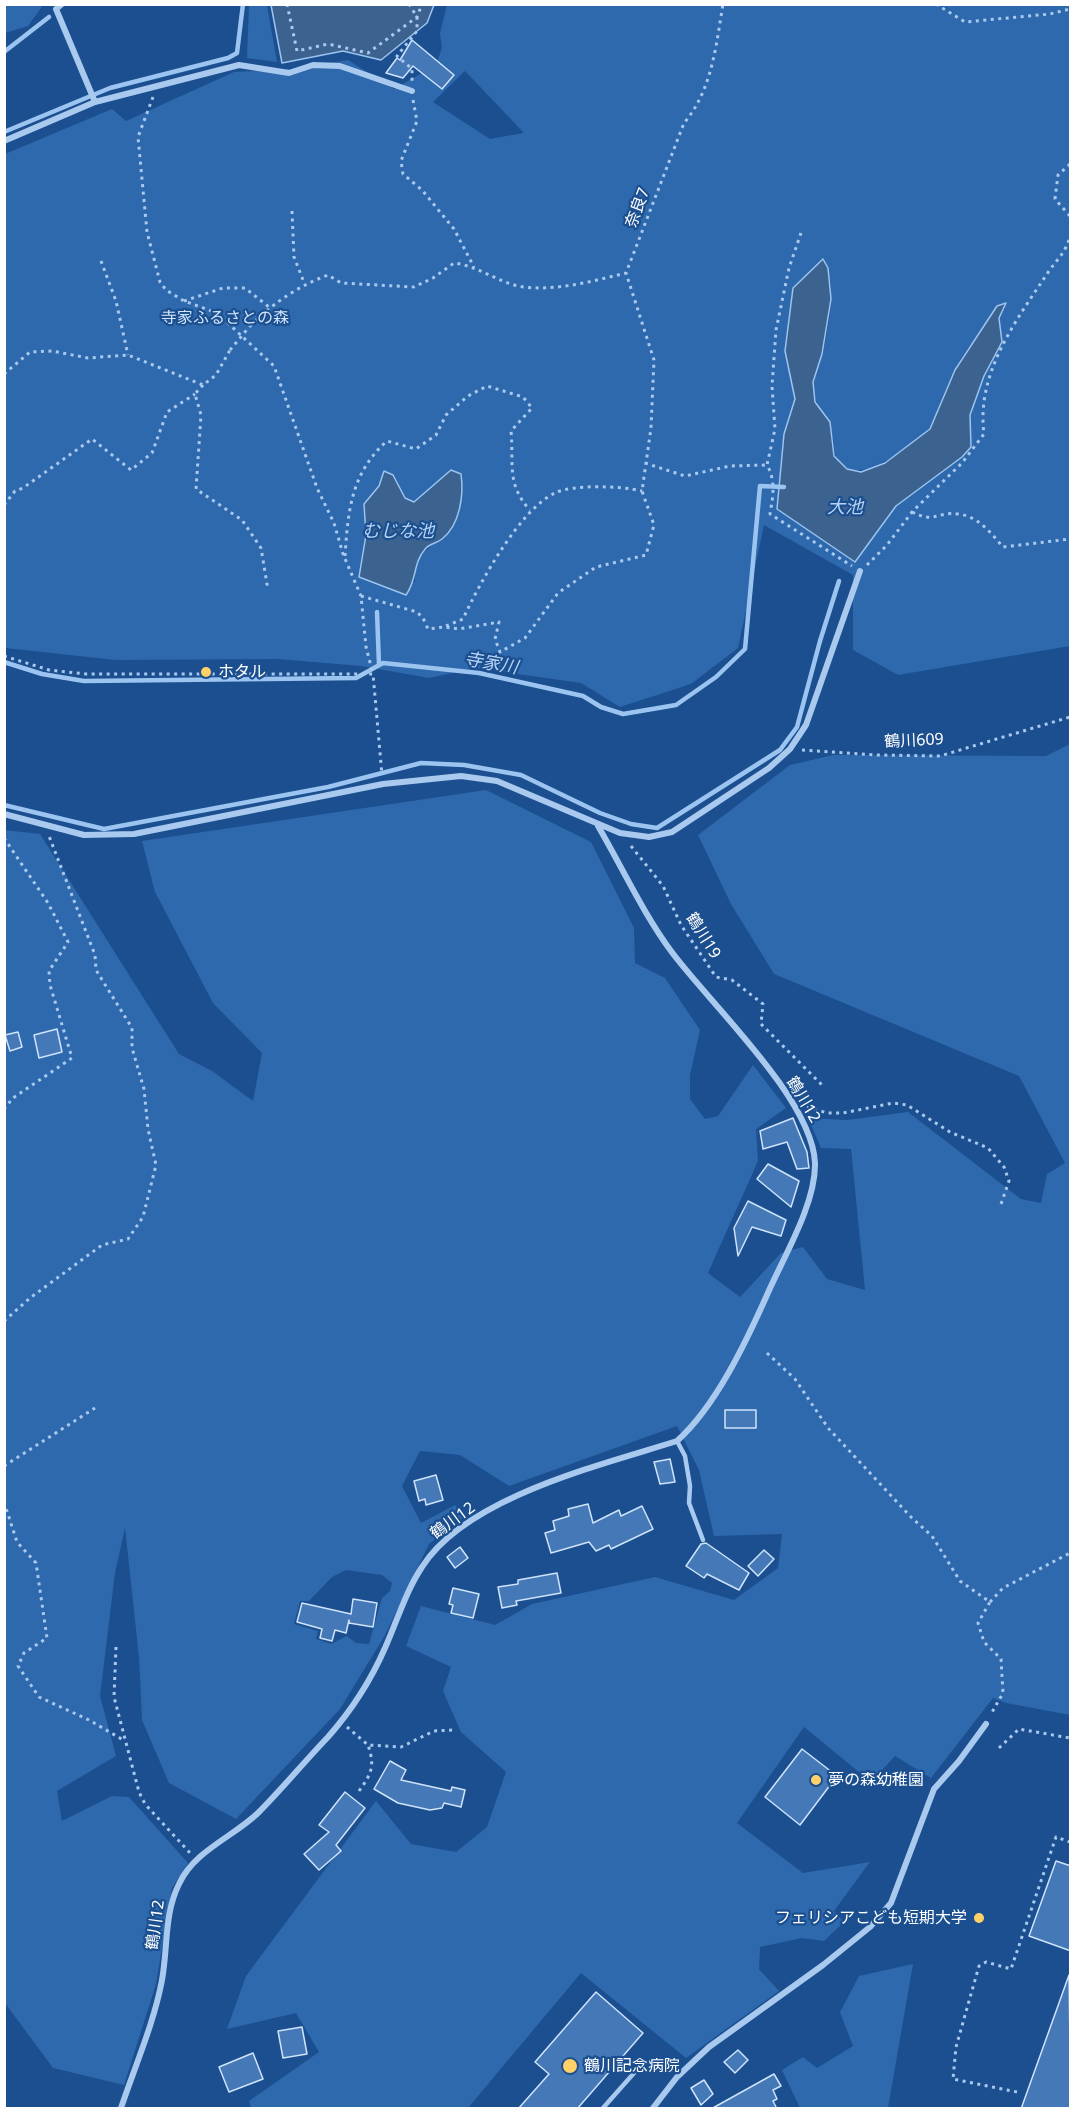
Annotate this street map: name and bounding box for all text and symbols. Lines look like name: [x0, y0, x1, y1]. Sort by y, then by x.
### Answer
street label: 奈良7: [622, 185, 654, 231]
park label: 寺家ふるさとの森: [161, 308, 289, 328]
water label: 大池: [827, 497, 863, 519]
water label: むじな池: [362, 521, 434, 543]
water label: 寺家川: [463, 649, 519, 679]
place label: ホタル: [218, 662, 266, 682]
marker: ホタル: [199, 665, 213, 679]
street label: 鶴川609: [884, 730, 944, 752]
street label: 鶴川19: [682, 910, 724, 962]
street label: 鶴川12: [782, 1073, 824, 1127]
street label: 鶴川12: [427, 1498, 479, 1544]
place label: 夢の森幼稚園: [828, 1770, 924, 1790]
marker: 夢の森幼稚園: [809, 1773, 823, 1787]
street label: 鶴川12: [143, 1899, 169, 1951]
place label: フェリシアこども短期大学: [775, 1908, 967, 1928]
marker: フェリシアこども短期大学: [972, 1911, 986, 1925]
place label: 鶴川記念病院: [584, 2056, 680, 2076]
marker: 鶴川記念病院: [561, 2057, 579, 2075]

